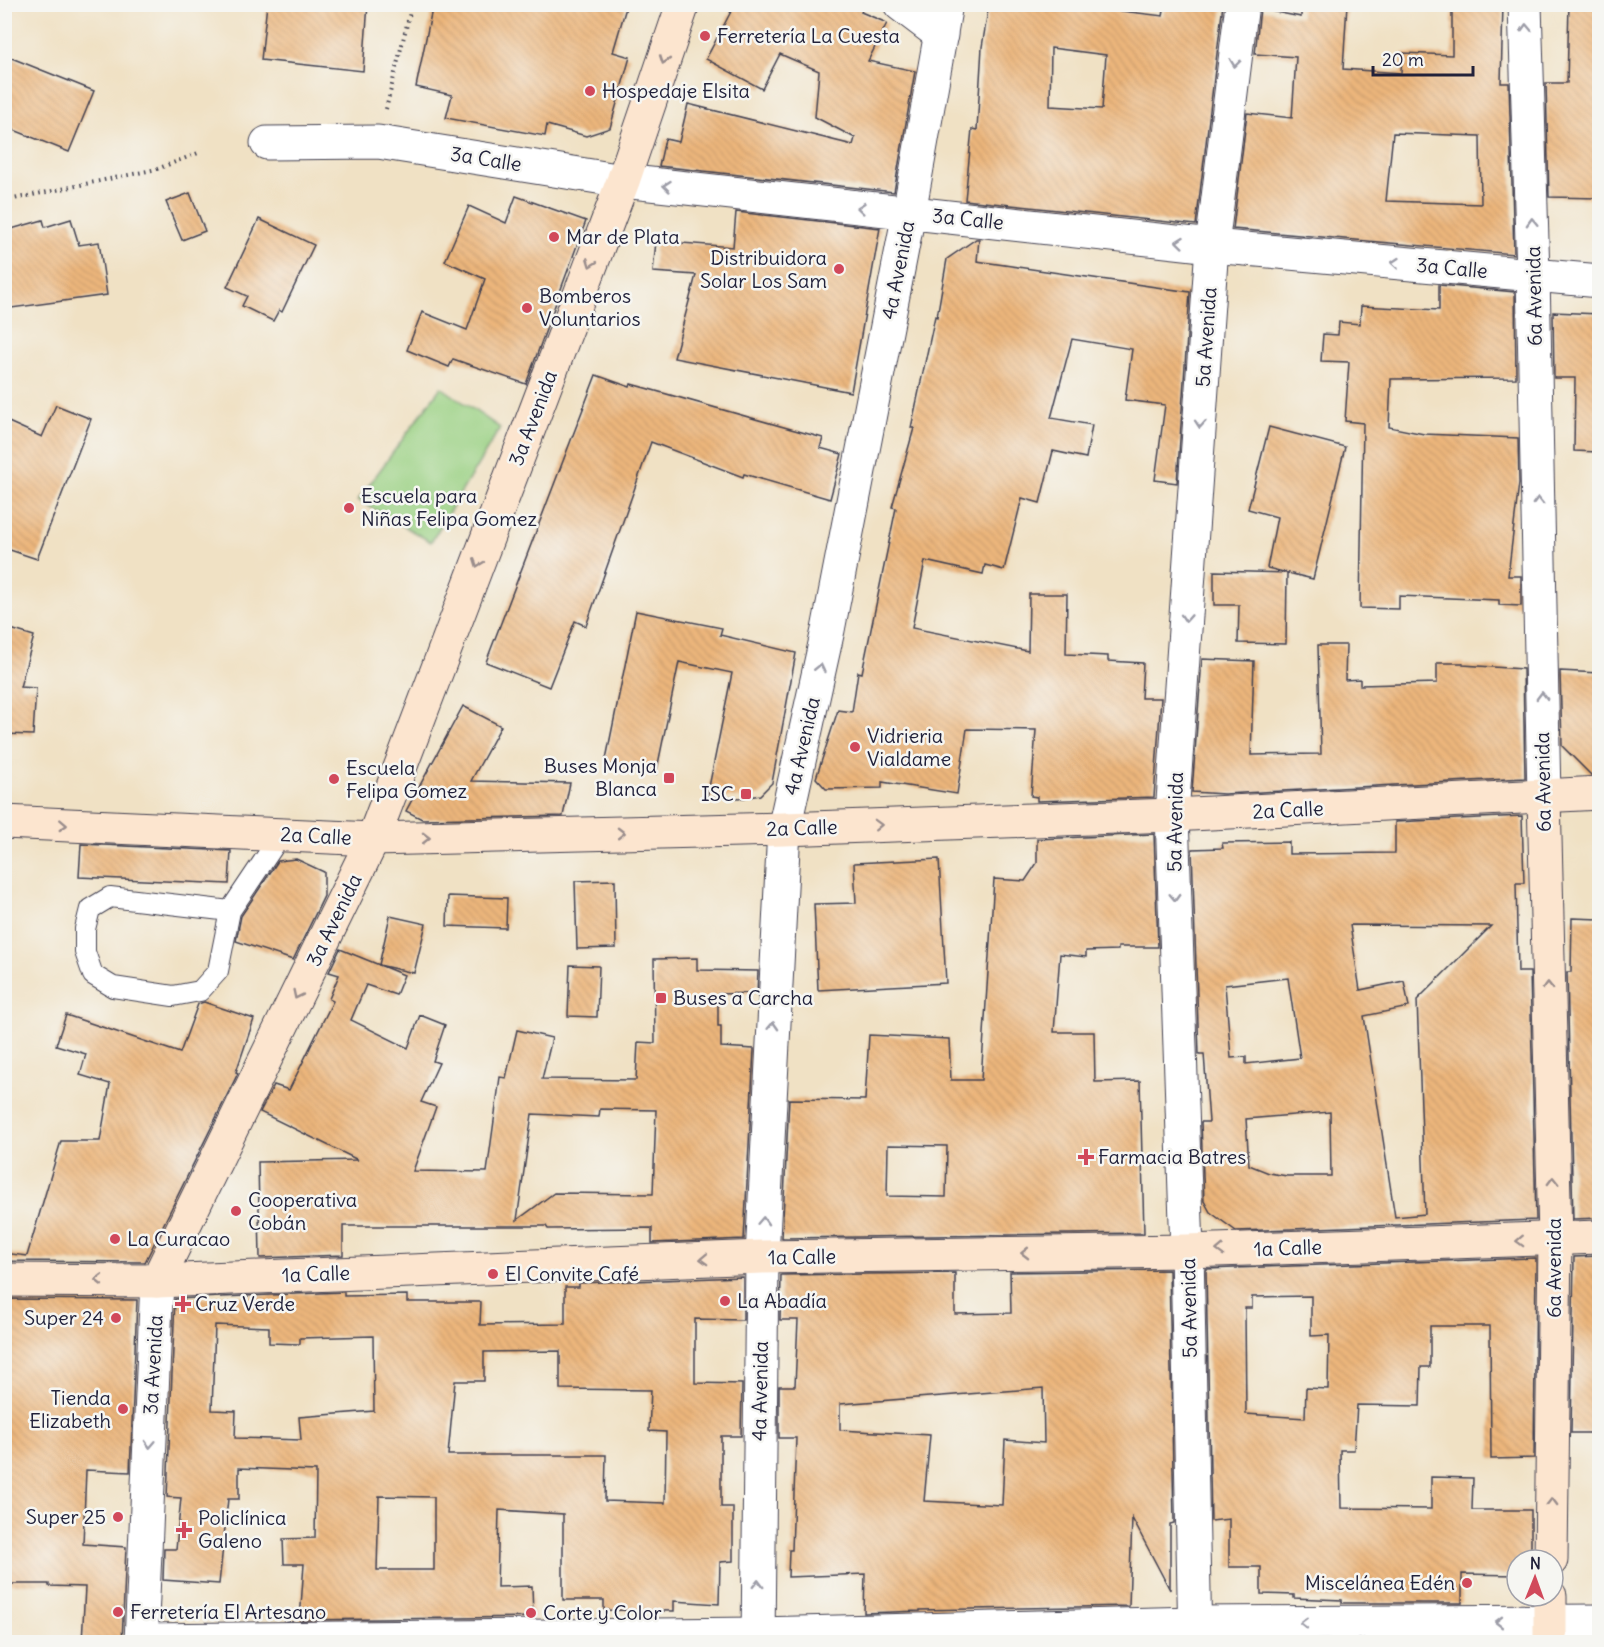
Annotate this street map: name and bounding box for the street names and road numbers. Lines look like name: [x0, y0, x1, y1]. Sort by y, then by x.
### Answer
street label: 3a Calle: [449, 141, 523, 176]
street label: 3a Calle: [931, 202, 1005, 235]
street label: 4a Avenida: [876, 218, 919, 321]
street label: 6a Avenida: [1520, 246, 1547, 346]
street label: 3a Calle: [1415, 252, 1489, 283]
street label: 5a Avenida: [1190, 286, 1221, 388]
street label: 3a Avenida: [503, 367, 562, 469]
street label: 4a Avenida: [778, 694, 825, 798]
street label: 6a Avenida: [1529, 732, 1556, 832]
street label: 5a Avenida: [1161, 772, 1188, 872]
street label: 2a Calle: [1252, 795, 1324, 824]
street label: 2a Calle: [766, 814, 838, 841]
street label: 2a Calle: [280, 821, 352, 850]
street label: 3a Avenida: [300, 869, 367, 970]
street label: 6a Avenida: [1541, 1218, 1566, 1318]
street label: 1a Calle: [1253, 1234, 1323, 1261]
street label: 1a Calle: [768, 1243, 836, 1270]
street label: 5a Avenida: [1175, 1258, 1202, 1358]
street label: 1a Calle: [281, 1260, 351, 1287]
street label: 3a Avenida: [137, 1314, 168, 1416]
street label: 4a Avenida: [746, 1341, 773, 1441]

